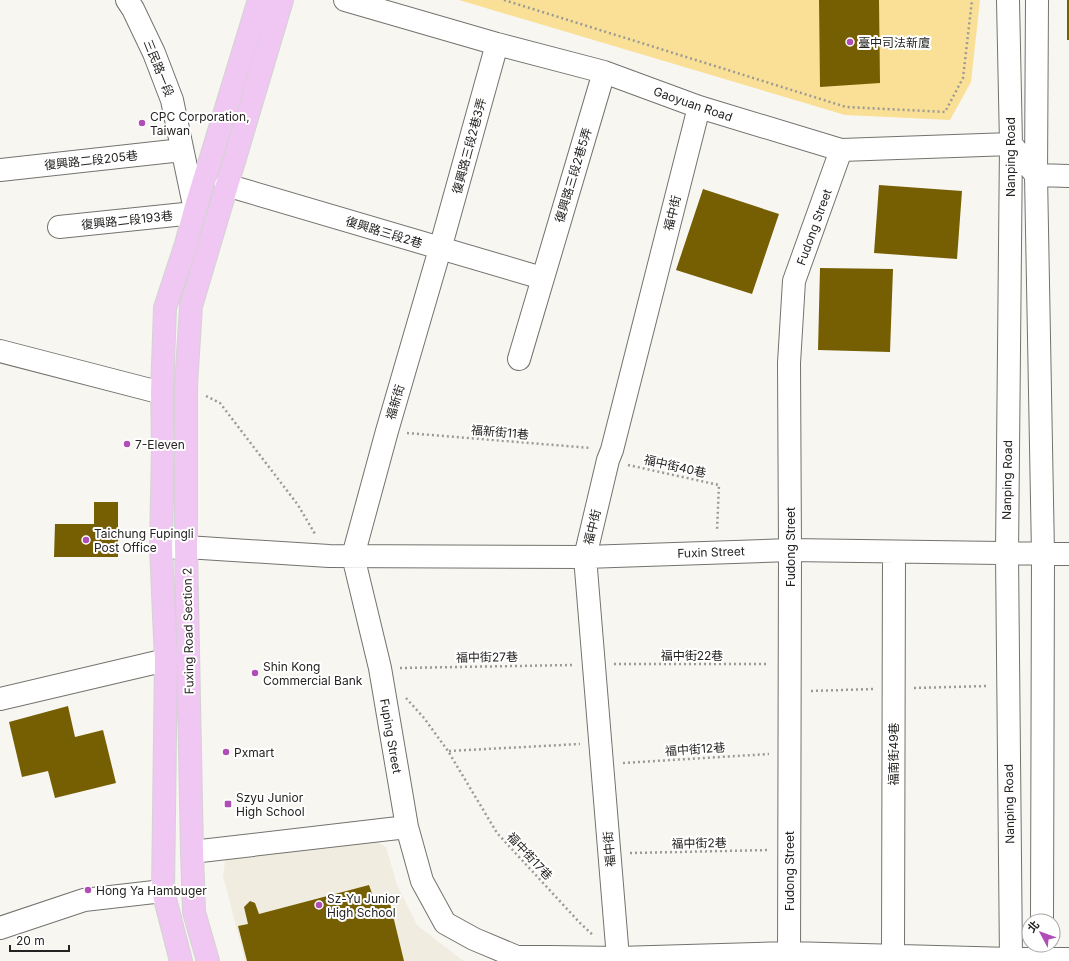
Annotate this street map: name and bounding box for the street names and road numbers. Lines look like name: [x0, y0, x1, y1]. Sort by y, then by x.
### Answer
street label: 三民路一段: [141, 37, 177, 99]
street label: Gaoyuan Road: [651, 83, 735, 125]
street label: 復興路三段2巷3弄: [449, 96, 489, 196]
street label: Nanping Road: [1003, 117, 1018, 197]
street label: 復興路三段2巷5弄: [551, 126, 595, 224]
street label: 復興路二段205巷: [43, 148, 139, 172]
street label: Fudong Street: [793, 187, 835, 267]
street label: 福中街: [660, 194, 684, 232]
street label: 復興路二段193巷: [81, 208, 173, 232]
street label: 復興路三段2巷: [344, 213, 424, 251]
street label: 福新街: [383, 383, 407, 421]
street label: 福新街11巷: [471, 422, 529, 442]
street label: Nanping Road: [999, 440, 1015, 520]
street label: 福中街40巷: [642, 452, 708, 480]
street label: Fudong Street: [783, 507, 798, 587]
street label: 福中街: [580, 508, 604, 546]
street label: Fuxin Street: [677, 543, 745, 561]
street label: Fuxing Road Section 2: [179, 568, 197, 694]
street label: 福中街22巷: [661, 648, 723, 663]
street label: 福中街27巷: [456, 649, 518, 665]
street label: Fuping Street: [377, 697, 405, 775]
street label: 福南街49巷: [886, 722, 901, 786]
street label: 福中街12巷: [664, 739, 726, 759]
street label: Nanping Road: [1001, 764, 1017, 844]
street label: 福中街17巷: [504, 829, 556, 883]
street label: 福中街: [600, 830, 618, 868]
street label: Fudong Street: [782, 831, 797, 911]
street label: 福中街2巷: [671, 835, 727, 851]

